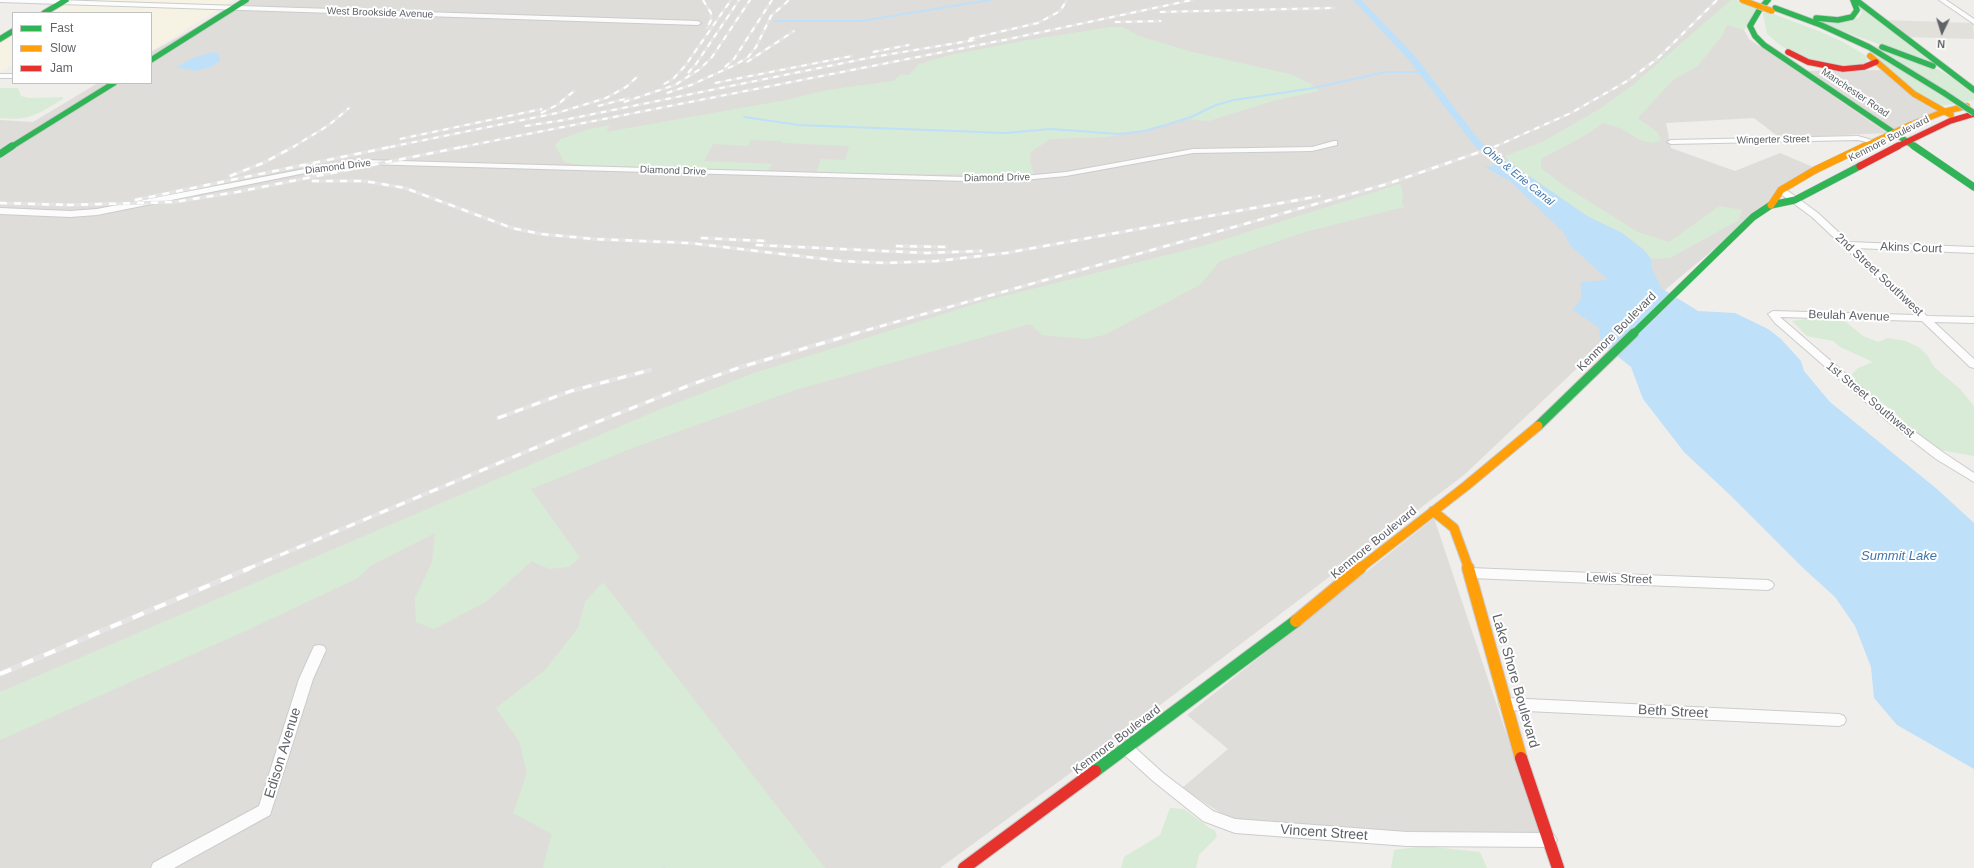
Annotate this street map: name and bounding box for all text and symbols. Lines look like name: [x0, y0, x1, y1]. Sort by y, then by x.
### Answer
street label: West Brookside Avenue: [327, 5, 433, 21]
legend: [12, 12, 152, 84]
north arrow: [1922, 12, 1962, 52]
text: Fast: [50, 21, 73, 35]
text: N: [1937, 38, 1946, 50]
text: Slow: [50, 41, 76, 55]
text: Jam: [50, 61, 73, 75]
street label: Manchester Road: [1819, 66, 1891, 120]
street label: Kenmore Boulevard: [1847, 114, 1931, 164]
street label: Wingerter Street: [1736, 133, 1810, 147]
water label: Ohio & Erie Canal: [1480, 143, 1556, 209]
street label: Diamond Drive: [304, 157, 372, 177]
street label: Diamond Drive: [640, 164, 706, 178]
street label: Diamond Drive: [964, 171, 1030, 185]
street label: 2nd Street Southwest: [1832, 231, 1926, 319]
street label: Akins Court: [1880, 240, 1942, 256]
street label: Kenmore Boulevard: [1574, 289, 1660, 375]
street label: Beulah Avenue: [1808, 307, 1890, 325]
street label: 1st Street Southwest: [1823, 359, 1917, 441]
street label: Kenmore Boulevard: [1328, 504, 1420, 582]
water label: Summit Lake: [1861, 548, 1937, 564]
street label: Lewis Street: [1586, 571, 1652, 587]
street label: Lake Shore Boulevard: [1488, 612, 1542, 750]
street label: Kenmore Boulevard: [1070, 702, 1164, 778]
street label: Beth Street: [1638, 702, 1708, 722]
street label: Edison Avenue: [261, 706, 305, 800]
street label: Vincent Street: [1280, 822, 1368, 844]

